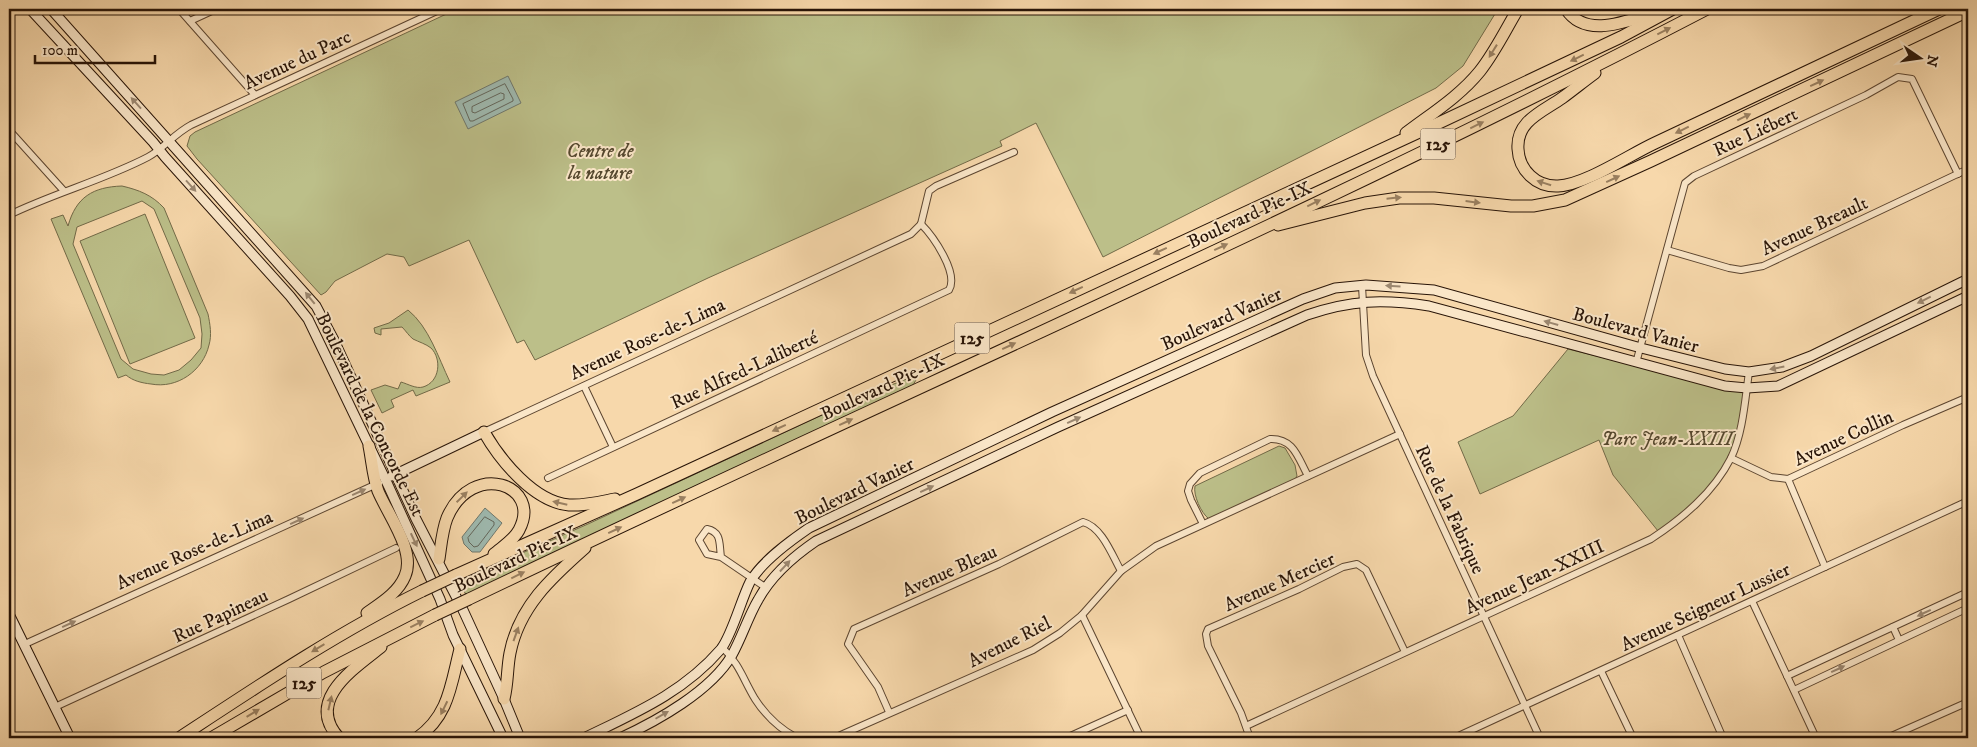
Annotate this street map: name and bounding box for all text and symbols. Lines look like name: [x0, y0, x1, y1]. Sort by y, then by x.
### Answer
street label: Avenue du Parc: [240, 25, 355, 95]
one-way arrow: [1657, 27, 1671, 35]
scale bar: [35, 32, 155, 64]
north arrow: [1894, 32, 1944, 82]
text: 100 m: [42, 41, 78, 60]
one-way arrow: [1489, 44, 1498, 57]
text: N: [1922, 53, 1942, 69]
one-way arrow: [1570, 54, 1584, 62]
one-way arrow: [1809, 78, 1824, 87]
one-way arrow: [130, 98, 142, 110]
street label: Rue Liébert: [1710, 103, 1801, 162]
one-way arrow: [1737, 113, 1751, 121]
one-way arrow: [1470, 121, 1484, 129]
one-way arrow: [1675, 126, 1689, 134]
road number: 125: [1420, 128, 1456, 160]
park label: Centre de la nature: [567, 140, 634, 185]
one-way arrow: [1606, 174, 1620, 182]
street label: Boulevard Pie-IX: [1184, 177, 1315, 254]
one-way arrow: [185, 179, 196, 192]
one-way arrow: [1536, 179, 1551, 187]
street label: Avenue Breault: [1758, 192, 1871, 261]
one-way arrow: [1387, 194, 1403, 202]
one-way arrow: [1307, 198, 1322, 207]
one-way arrow: [1466, 198, 1482, 206]
one-way arrow: [1214, 243, 1228, 251]
one-way arrow: [1153, 248, 1167, 256]
one-way arrow: [1385, 282, 1401, 290]
street label: Boulevard Vanier: [1158, 283, 1285, 356]
one-way arrow: [1069, 286, 1083, 294]
one-way arrow: [304, 292, 315, 305]
street label: Avenue Rose-de-Lima: [566, 293, 729, 385]
one-way arrow: [1917, 296, 1932, 305]
street label: Boulevard Vanier: [1570, 303, 1701, 358]
street label: Boulevard de la Concorde Est: [310, 309, 429, 520]
one-way arrow: [1544, 318, 1559, 326]
road number: 125: [954, 322, 990, 353]
street label: Rue Alfred-Laliberté: [667, 326, 822, 415]
one-way arrow: [1002, 342, 1016, 350]
street label: Boulevard Pie-IX: [817, 349, 948, 426]
one-way arrow: [1768, 364, 1784, 372]
street label: Avenue Collin: [1790, 405, 1897, 471]
one-way arrow: [1067, 416, 1081, 424]
one-way arrow: [839, 418, 853, 426]
one-way arrow: [772, 425, 786, 433]
park label: Parc Jean-XXIII: [1601, 428, 1736, 451]
street label: Rue de la Fabrique: [1409, 442, 1490, 578]
street label: Boulevard Vanier: [791, 453, 918, 530]
one-way arrow: [920, 485, 934, 493]
one-way arrow: [352, 488, 366, 496]
one-way arrow: [456, 491, 468, 503]
one-way arrow: [672, 496, 686, 504]
one-way arrow: [553, 499, 568, 507]
street label: Avenue Rose-de-Lima: [113, 506, 276, 595]
one-way arrow: [290, 516, 304, 524]
street label: Boulevard Pie-IX: [450, 521, 581, 598]
one-way arrow: [608, 525, 623, 534]
one-way arrow: [410, 533, 418, 547]
street label: Avenue Jean-XXIII: [1461, 535, 1608, 620]
street label: Avenue Bleau: [899, 540, 1001, 603]
street label: Avenue Mercier: [1221, 548, 1339, 617]
street label: Avenue Seigneur Lussier: [1617, 558, 1794, 657]
one-way arrow: [779, 560, 791, 572]
one-way arrow: [511, 571, 525, 579]
street label: Rue Papineau: [169, 584, 272, 648]
one-way arrow: [1917, 609, 1931, 617]
street label: Avenue Riel: [964, 612, 1055, 673]
one-way arrow: [410, 619, 424, 627]
one-way arrow: [62, 620, 76, 628]
one-way arrow: [512, 627, 520, 642]
one-way arrow: [311, 643, 324, 652]
one-way arrow: [1831, 665, 1845, 673]
road number: 125: [286, 668, 322, 698]
one-way arrow: [326, 695, 334, 710]
one-way arrow: [440, 701, 448, 715]
one-way arrow: [246, 708, 259, 717]
one-way arrow: [655, 711, 670, 719]

